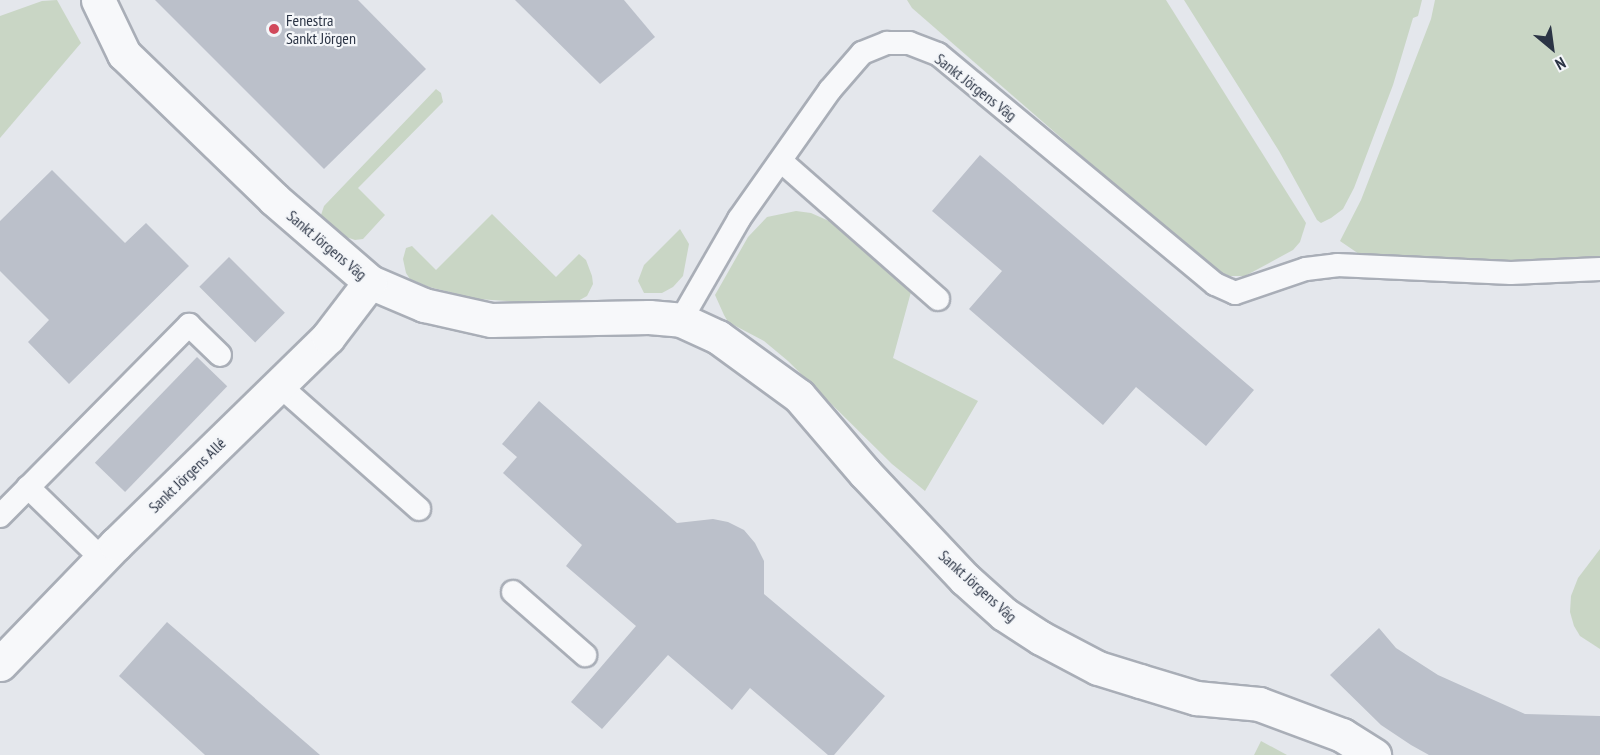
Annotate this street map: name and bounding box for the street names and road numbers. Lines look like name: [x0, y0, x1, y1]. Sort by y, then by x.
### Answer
street label: Sankt Jörgens Väg: [931, 49, 1021, 125]
street label: Sankt Jörgens Väg: [283, 206, 371, 284]
street label: Sankt Jörgens Allé: [144, 433, 230, 517]
street label: Sankt Jörgens Väg: [935, 546, 1021, 626]

